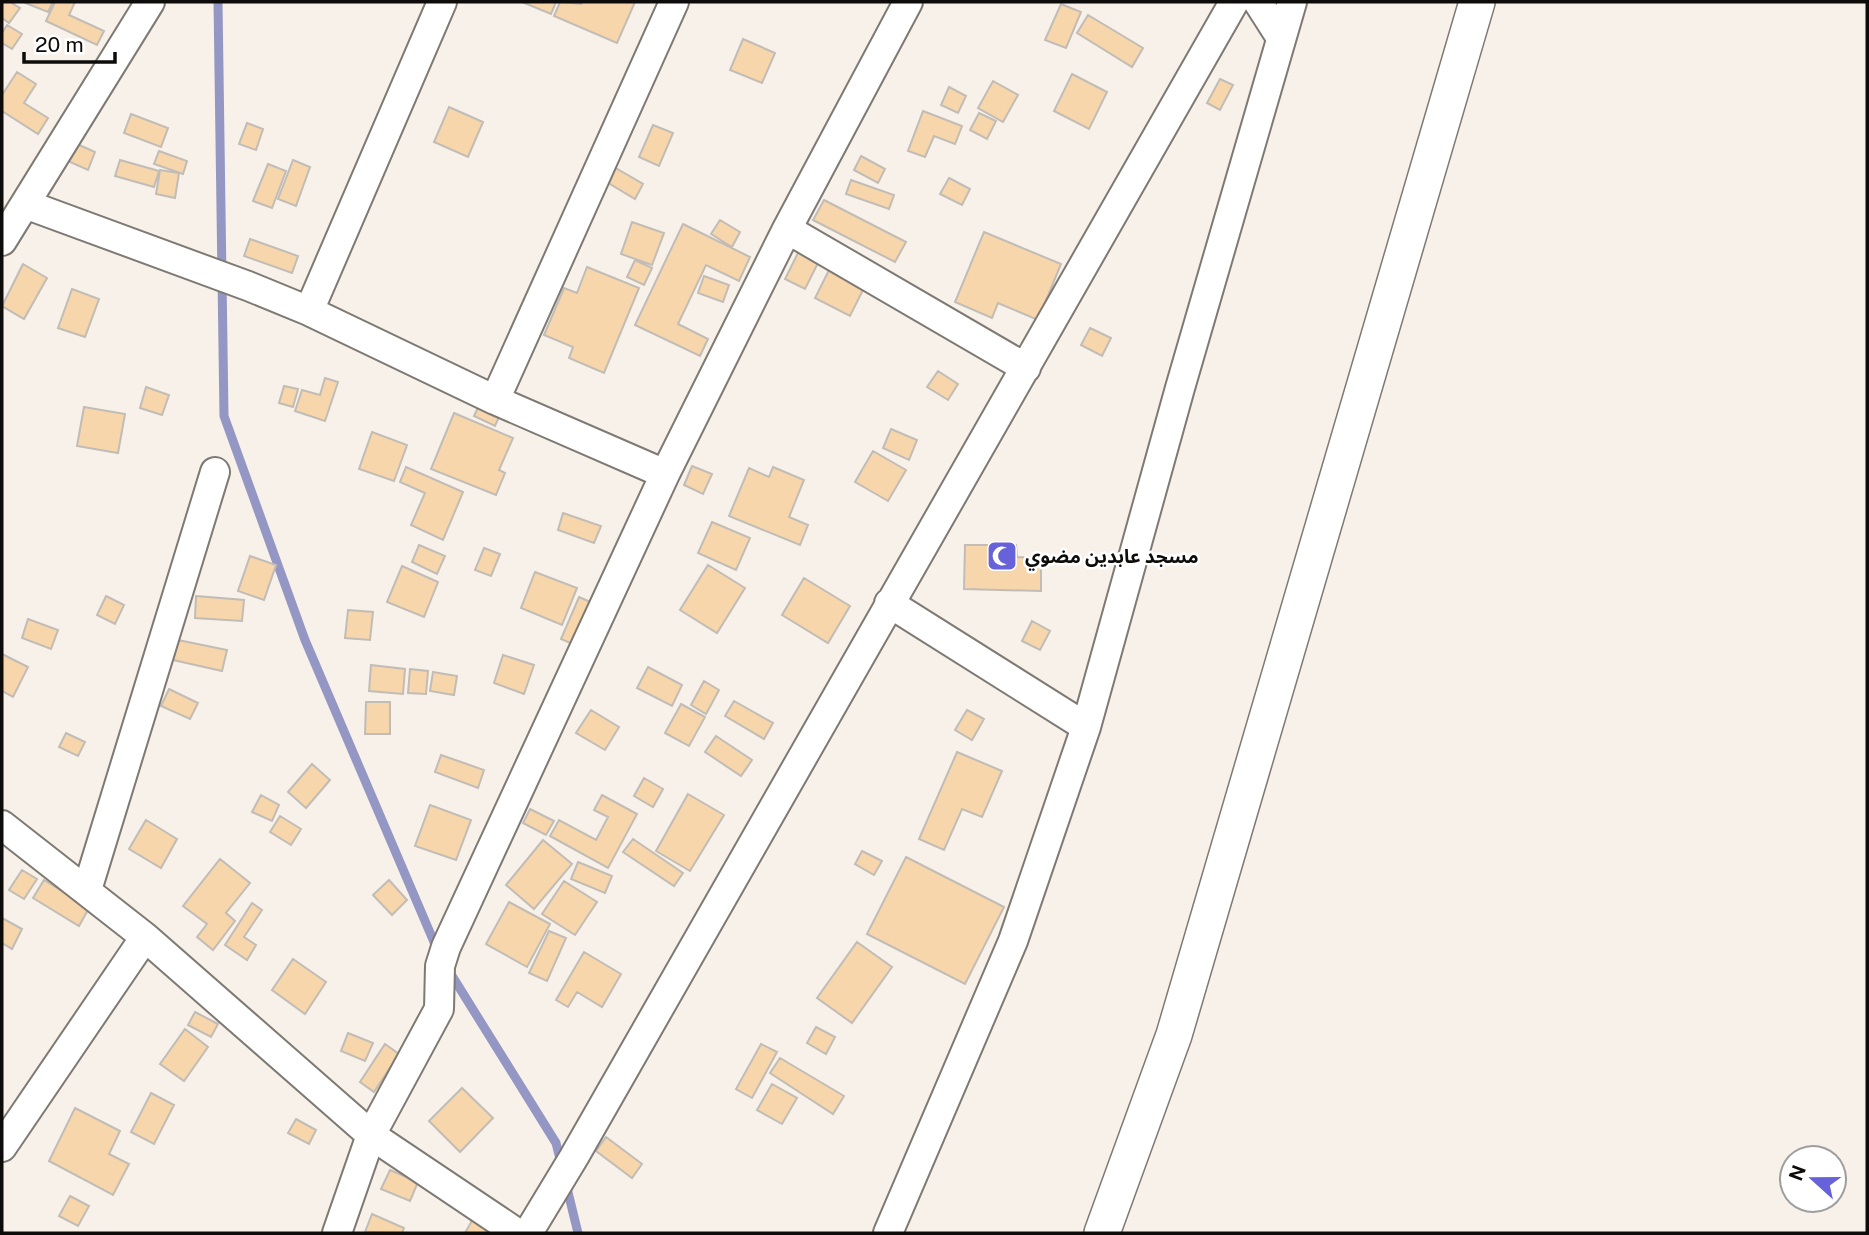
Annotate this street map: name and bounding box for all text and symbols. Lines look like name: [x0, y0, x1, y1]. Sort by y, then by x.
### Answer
scale bar: [24, 21, 116, 65]
text: 20 m: [35, 32, 84, 57]
mosque icon: مسجد عابدين مضوي: [985, 539, 1019, 573]
place label: مسجد عابدين مضوي: [1025, 545, 1199, 571]
north arrow: [1778, 1144, 1848, 1214]
text: N: [1784, 1162, 1810, 1184]

